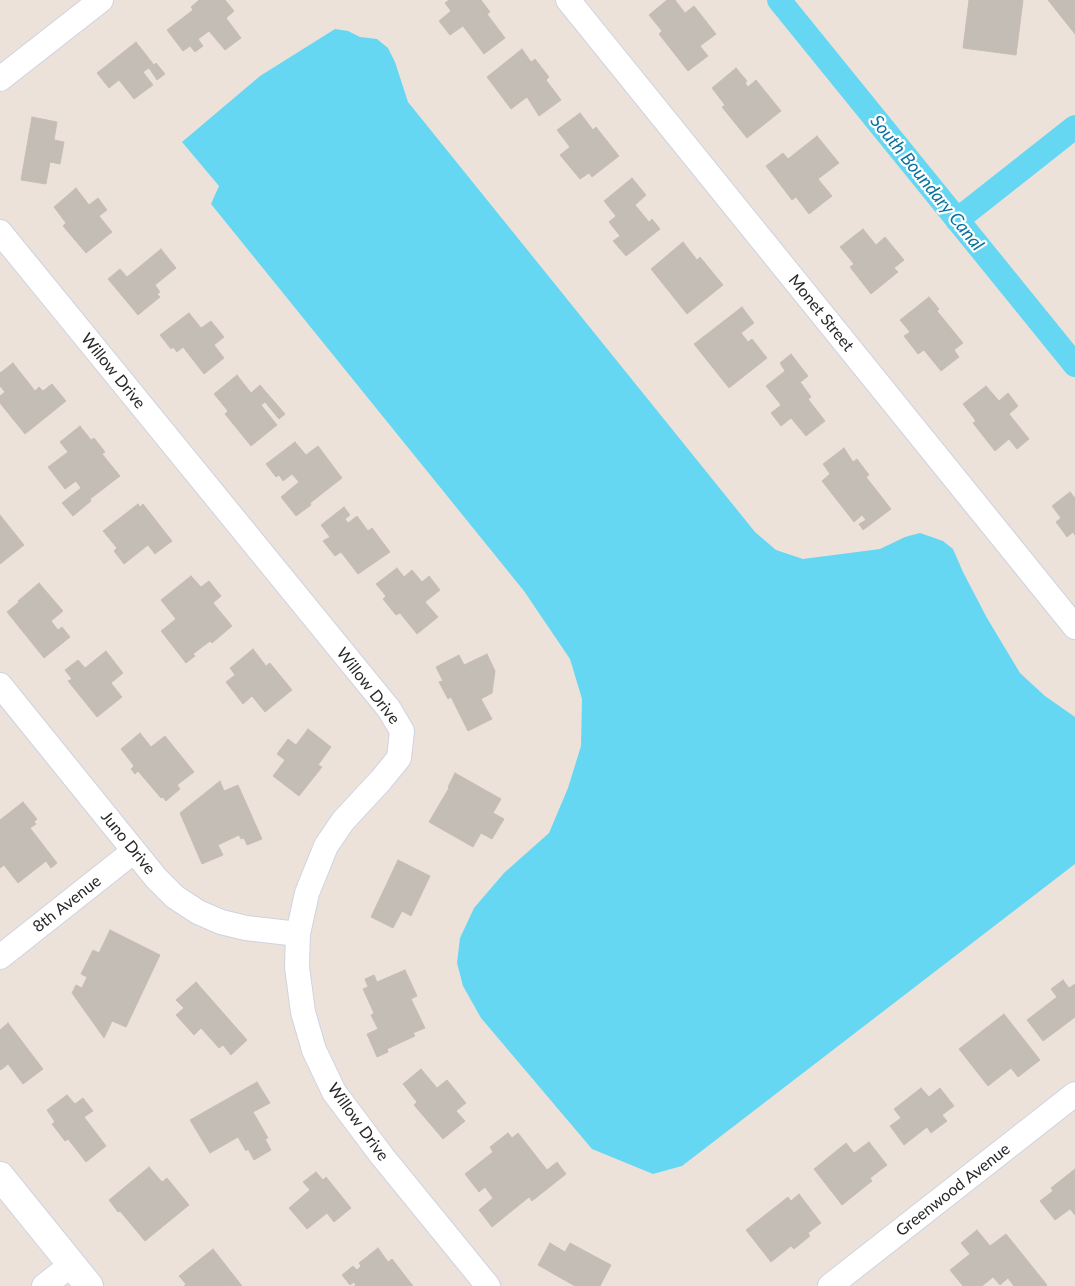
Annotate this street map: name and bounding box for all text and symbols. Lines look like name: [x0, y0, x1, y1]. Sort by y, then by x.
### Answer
water label: South Boundary Canal: [866, 111, 988, 255]
street label: Monet Street: [784, 271, 858, 355]
street label: Willow Drive: [77, 329, 149, 413]
street label: Willow Drive: [332, 644, 404, 728]
street label: Juno Drive: [97, 808, 159, 878]
street label: 8th Avenue: [29, 871, 105, 937]
street label: Willow Drive: [323, 1079, 393, 1165]
street label: Greenwood Avenue: [892, 1140, 1014, 1240]

